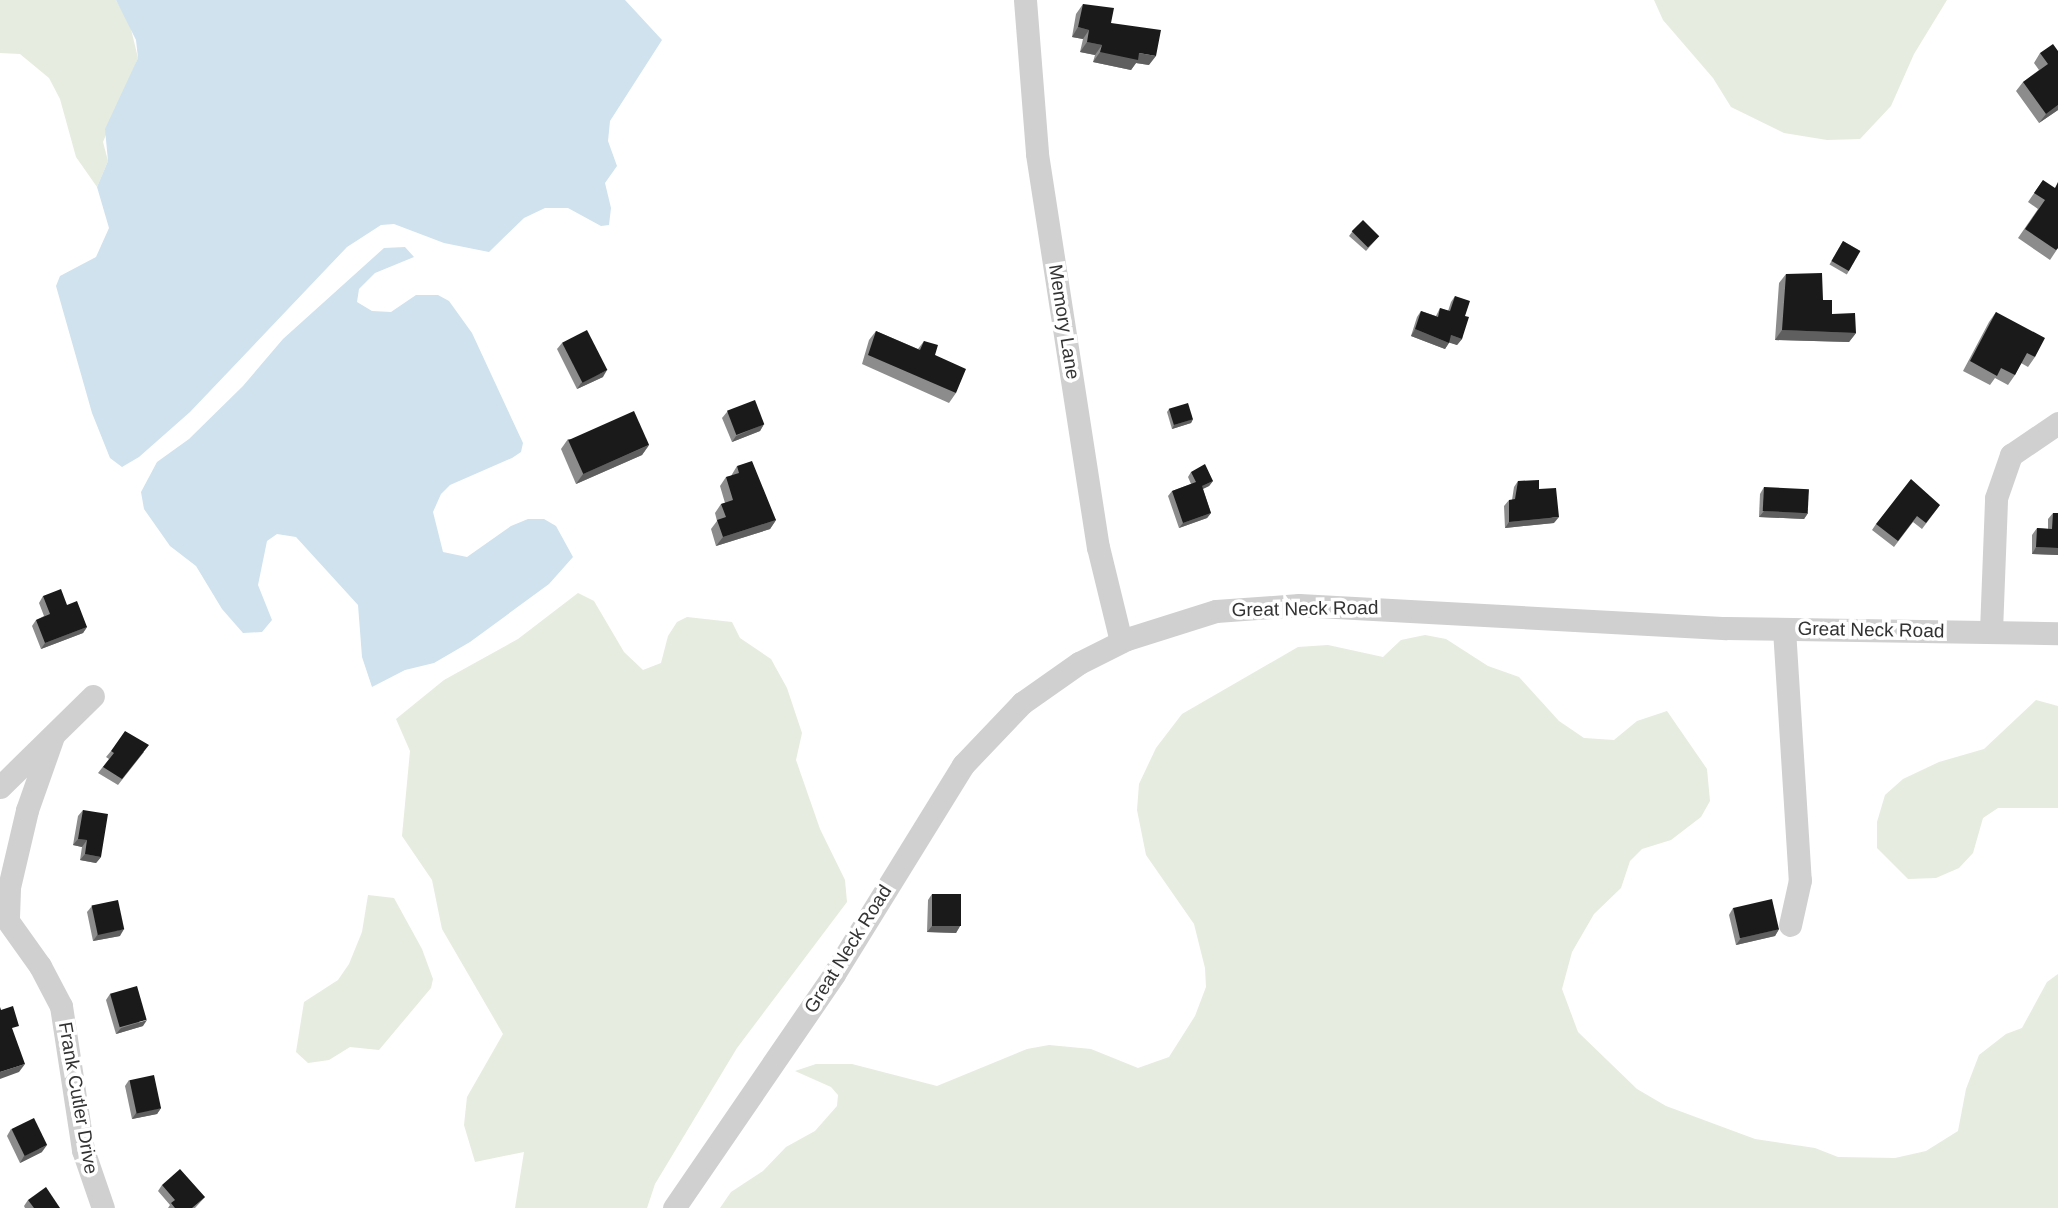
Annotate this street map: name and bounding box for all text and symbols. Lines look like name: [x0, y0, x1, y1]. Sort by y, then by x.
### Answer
street label: Memory Lane: [1044, 263, 1084, 381]
street label: Great Neck Road: [1231, 596, 1379, 622]
street label: Great Neck Road: [1797, 617, 1945, 643]
street label: Great Neck Road: [799, 881, 897, 1017]
street label: Frank Cutler Drive: [53, 1020, 103, 1176]

